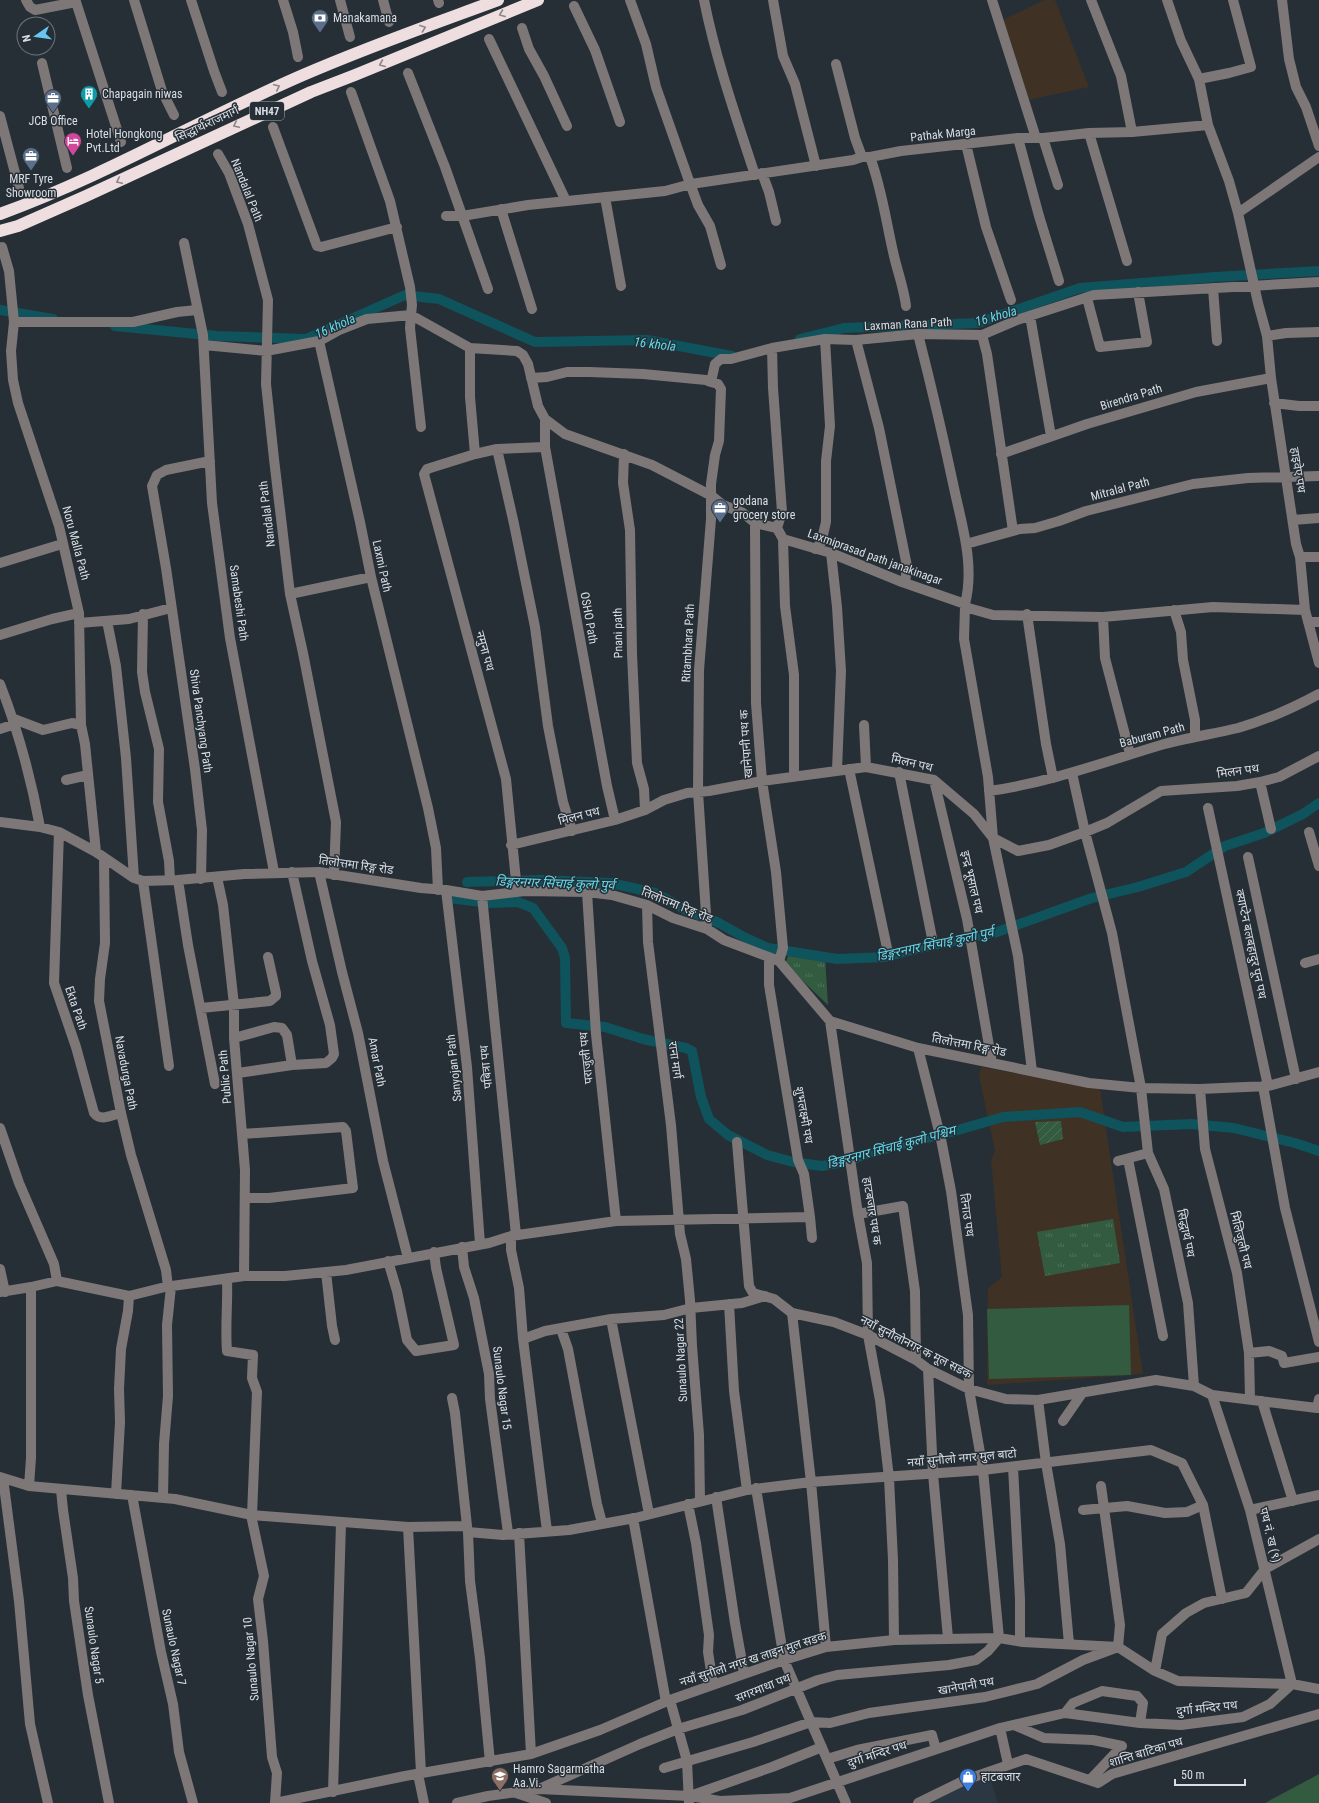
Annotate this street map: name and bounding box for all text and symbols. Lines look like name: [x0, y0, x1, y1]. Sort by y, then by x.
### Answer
bank icon: Manakamana: [310, 8, 330, 33]
one-way arrow: [498, 9, 506, 17]
place label: Manakamana: [333, 11, 397, 25]
north arrow: [16, 16, 56, 56]
one-way arrow: [420, 24, 427, 32]
text: N: [20, 33, 34, 43]
one-way arrow: [378, 59, 386, 67]
building icon: Chapagain niwas: [79, 84, 99, 109]
one-way arrow: [273, 84, 280, 92]
place label: Chapagain niwas: [102, 87, 183, 101]
office icon: JCB Office: [43, 88, 63, 113]
street label: सिद्धार्थ राजमार्ग: [173, 102, 242, 145]
road number: NH47: [250, 102, 284, 120]
place label: JCB Office: [28, 114, 78, 128]
one-way arrow: [233, 120, 240, 128]
street label: Pathak Marga: [910, 124, 977, 144]
place label: Hotel Hongkong Pvt.Ltd: [86, 127, 163, 155]
hotel icon: Hotel Hongkong Pvt.Ltd: [63, 131, 83, 156]
office icon: MRF Tyre Showroom: [21, 146, 41, 171]
street label: Nandalal Path: [228, 157, 266, 224]
place label: MRF Tyre Showroom: [6, 172, 56, 200]
one-way arrow: [115, 176, 123, 184]
water label: 16 khola: [974, 303, 1018, 329]
water label: 16 khola: [313, 311, 357, 341]
street label: Laxman Rana Path: [864, 315, 953, 333]
water label: 16 khola: [633, 334, 677, 354]
street label: Birendra Path: [1098, 381, 1164, 413]
street label: हाइवेए पथ: [1287, 446, 1310, 494]
street label: Mitralal Path: [1089, 474, 1151, 504]
street label: Nandalal Path: [256, 480, 278, 548]
place label: godana grocery store: [733, 494, 796, 522]
office icon: godana grocery store: [710, 498, 730, 523]
street label: Noru Malla Path: [59, 504, 93, 582]
street label: Laxmiprasad path janakinagar: [806, 526, 945, 588]
street label: Laxmi Path: [370, 539, 394, 594]
street label: Samabeshi Path: [227, 564, 251, 642]
street label: OSHO Path: [578, 591, 600, 645]
street label: Ritambhara Path: [679, 603, 697, 683]
street label: Pnani path: [611, 607, 625, 658]
street label: नमुना पथ: [472, 629, 497, 673]
street label: Shiva Panchyang Path: [187, 668, 215, 774]
street label: खानेपानी पथ क: [736, 709, 755, 779]
street label: Baburam Path: [1118, 720, 1186, 750]
street label: मिलन पथ: [890, 750, 935, 775]
street label: मिलन पथ: [1216, 760, 1260, 781]
street label: मिलन पथ: [557, 803, 602, 828]
street label: इन्द्र भूसाल पथ: [957, 849, 986, 915]
street label: तिलोत्तमा रिङ्ग रोड: [318, 852, 395, 877]
water label: डिङ्गरनगर सिंचाई कुलो पुर्व: [495, 873, 618, 894]
street label: तिलोत्तमा रिङ्ग रोड: [639, 883, 715, 926]
street label: क्याप्टेन बलबहादुर पून पथ: [1232, 888, 1271, 1001]
water label: डिङ्गरनगर सिंचाई कुलो पुर्व: [875, 924, 998, 965]
street label: Ekta Path: [62, 984, 90, 1032]
street label: तिलोत्तमा रिङ्ग रोड: [931, 1030, 1008, 1059]
street label: पराजुली पथ: [575, 1031, 597, 1085]
street label: Sanyojan Path: [443, 1034, 464, 1102]
street label: Navadurga Path: [112, 1035, 140, 1111]
street label: Amar Path: [365, 1036, 389, 1088]
street label: राना मार्ग: [665, 1040, 685, 1081]
street label: पबित्रा पथ: [476, 1044, 495, 1090]
street label: Public Path: [216, 1049, 234, 1104]
street label: शुभलक्ष्मी पथ: [791, 1085, 817, 1145]
water label: डिङ्गरनगर सिंचाई कुलो पश्चिम: [825, 1122, 959, 1172]
street label: हाटबजार पथ क: [860, 1176, 884, 1247]
street label: तिनाउ पथ: [957, 1192, 978, 1238]
street label: सिद्धार्थ पथ: [1174, 1207, 1199, 1259]
street label: मिलिजुली पथ: [1226, 1209, 1256, 1271]
street label: नयाँ सुनौलोनगर क मूल सडक: [857, 1312, 975, 1383]
street label: Sunaulo Nagar 22: [672, 1318, 690, 1402]
street label: Sunaulo Nagar 15: [490, 1345, 514, 1431]
street label: नयाँ सुनौलो नगर मुल बाटो: [907, 1445, 1018, 1471]
street label: पथ नं. ख (९): [1256, 1506, 1284, 1564]
street label: Sunaulo Nagar 5: [82, 1605, 106, 1685]
street label: Sunaulo Nagar 7: [159, 1607, 189, 1687]
street label: Sunaulo Nagar 10: [240, 1616, 262, 1701]
street label: नयाँ सुनौलो नगर ख लाइन मुल सडक: [678, 1627, 829, 1690]
street label: सगरमाथा पथ: [733, 1671, 793, 1705]
street label: खानेपानी पथ: [937, 1673, 995, 1698]
street label: दुर्गा मन्दिर पथ: [1176, 1697, 1239, 1719]
street label: शान्ति बाटिका पथ: [1107, 1733, 1185, 1770]
street label: दुर्गा मन्दिर पथ: [845, 1737, 909, 1771]
scale bar: [1175, 1761, 1245, 1787]
place label: Hamro Sagarmatha Aa.Vi.: [513, 1762, 605, 1790]
school or university icon: Hamro Sagarmatha Aa.Vi.: [490, 1766, 510, 1791]
shop icon: हाटबजार: [958, 1767, 978, 1792]
text: 50 m: [1181, 1768, 1205, 1782]
place label: हाटबजार: [981, 1770, 1021, 1784]

